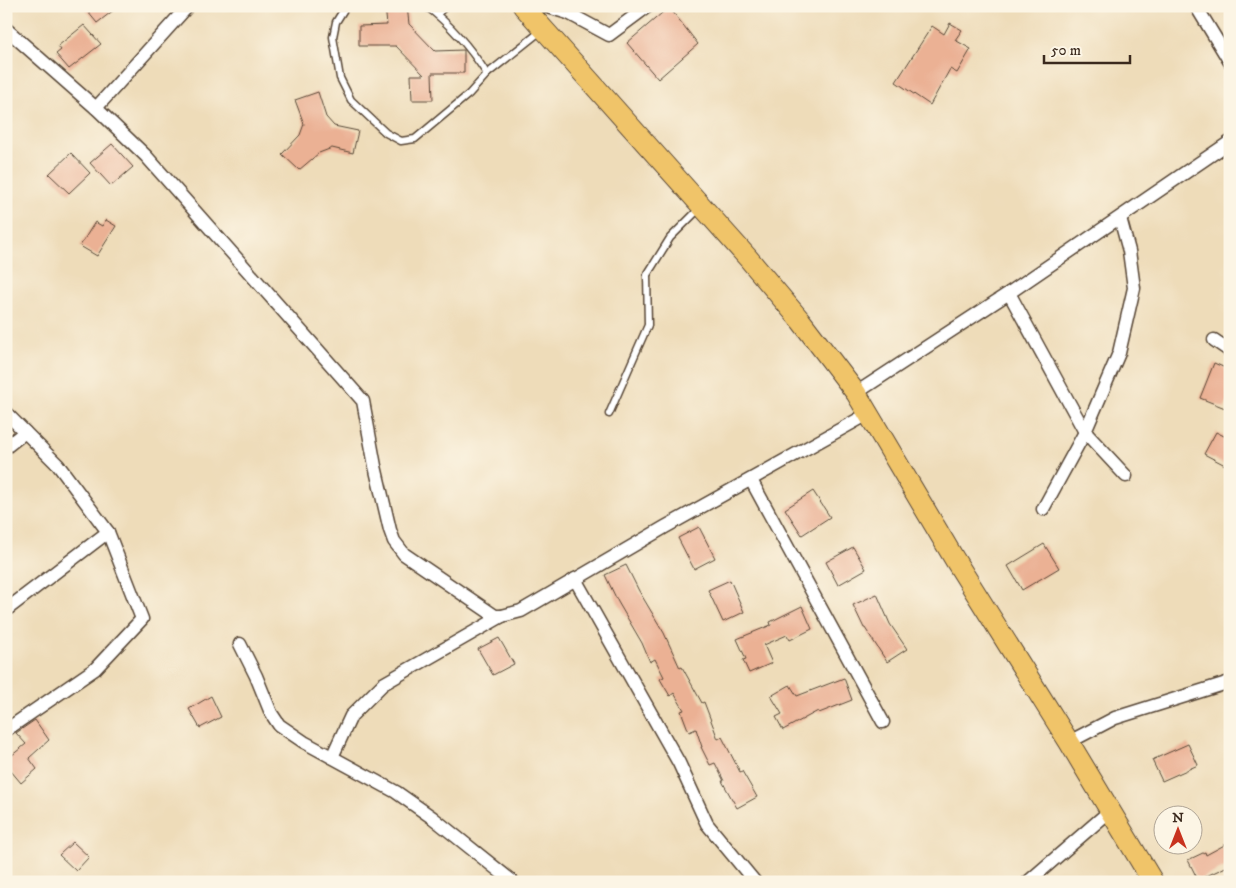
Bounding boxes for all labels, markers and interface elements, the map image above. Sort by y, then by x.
scale bar [1044,32,1130,64]
text: 50 m [1051,41,1081,60]
north arrow [1154,806,1204,856]
text: N [1172,809,1184,827]

